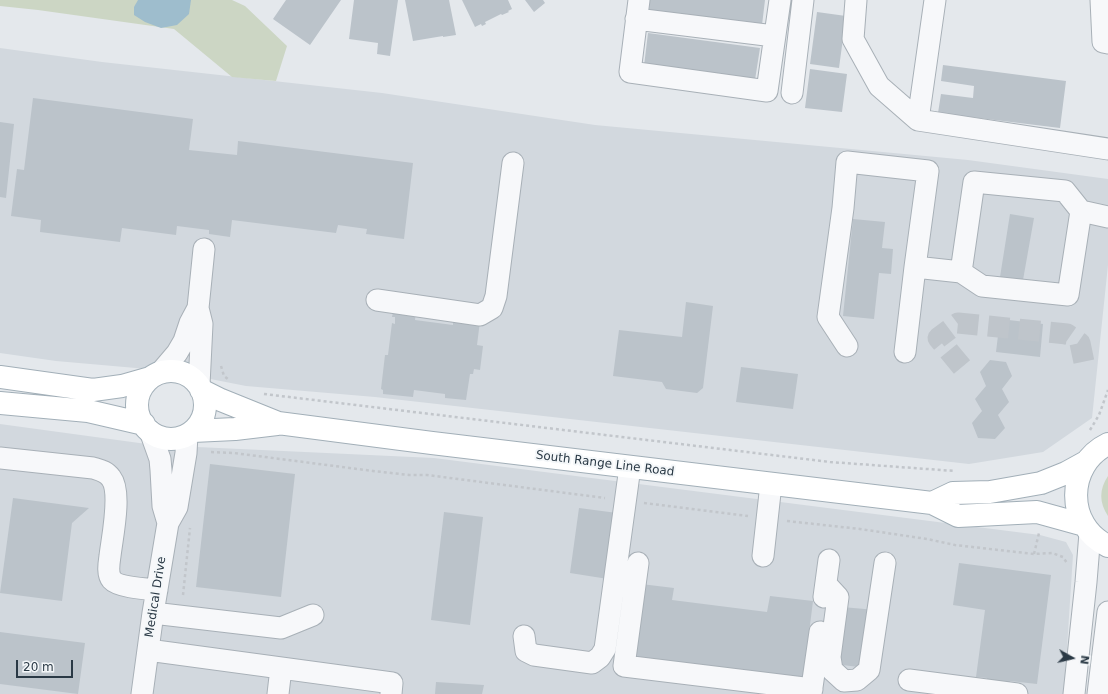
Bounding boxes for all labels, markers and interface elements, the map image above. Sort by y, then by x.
street label: South Range Line Road [535,448,675,480]
street label: Medical Drive [142,555,170,639]
north arrow [1052,638,1092,678]
scale bar [18,652,75,678]
text: N [1077,654,1091,665]
text: 20 m [23,660,54,674]

